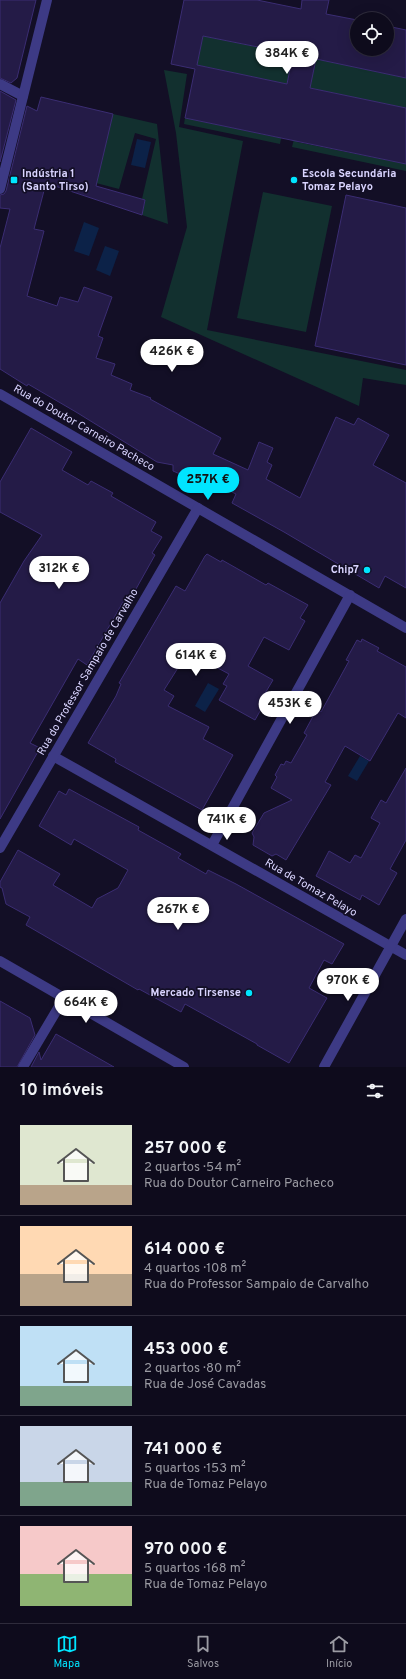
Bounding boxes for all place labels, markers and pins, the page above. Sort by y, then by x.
pin: 384K € [254,41,320,75]
place label: Indústria 1 (Santo Tirso) [22,167,89,194]
place label: Escola Secundária Tomaz Pelayo [302,167,396,194]
marker: Indústria 1 (Santo Tirso) [9,175,19,185]
marker: Escola Secundária Tomaz Pelayo [289,175,299,185]
pin: 426K € [139,339,205,373]
pin: 257K € [175,467,241,501]
pin: 312K € [26,556,92,590]
place label: Chip7 [331,563,359,577]
marker: Chip7 [362,565,372,575]
pin: 614K € [163,643,229,677]
pin: 453K € [257,691,323,725]
pin: 741K € [194,807,260,841]
pin: 267K € [145,897,211,931]
pin: 970K € [315,968,381,1002]
place label: Mercado Tirsense [151,986,241,1000]
marker: Mercado Tirsense [244,988,254,998]
pin: 664K € [53,990,119,1024]

